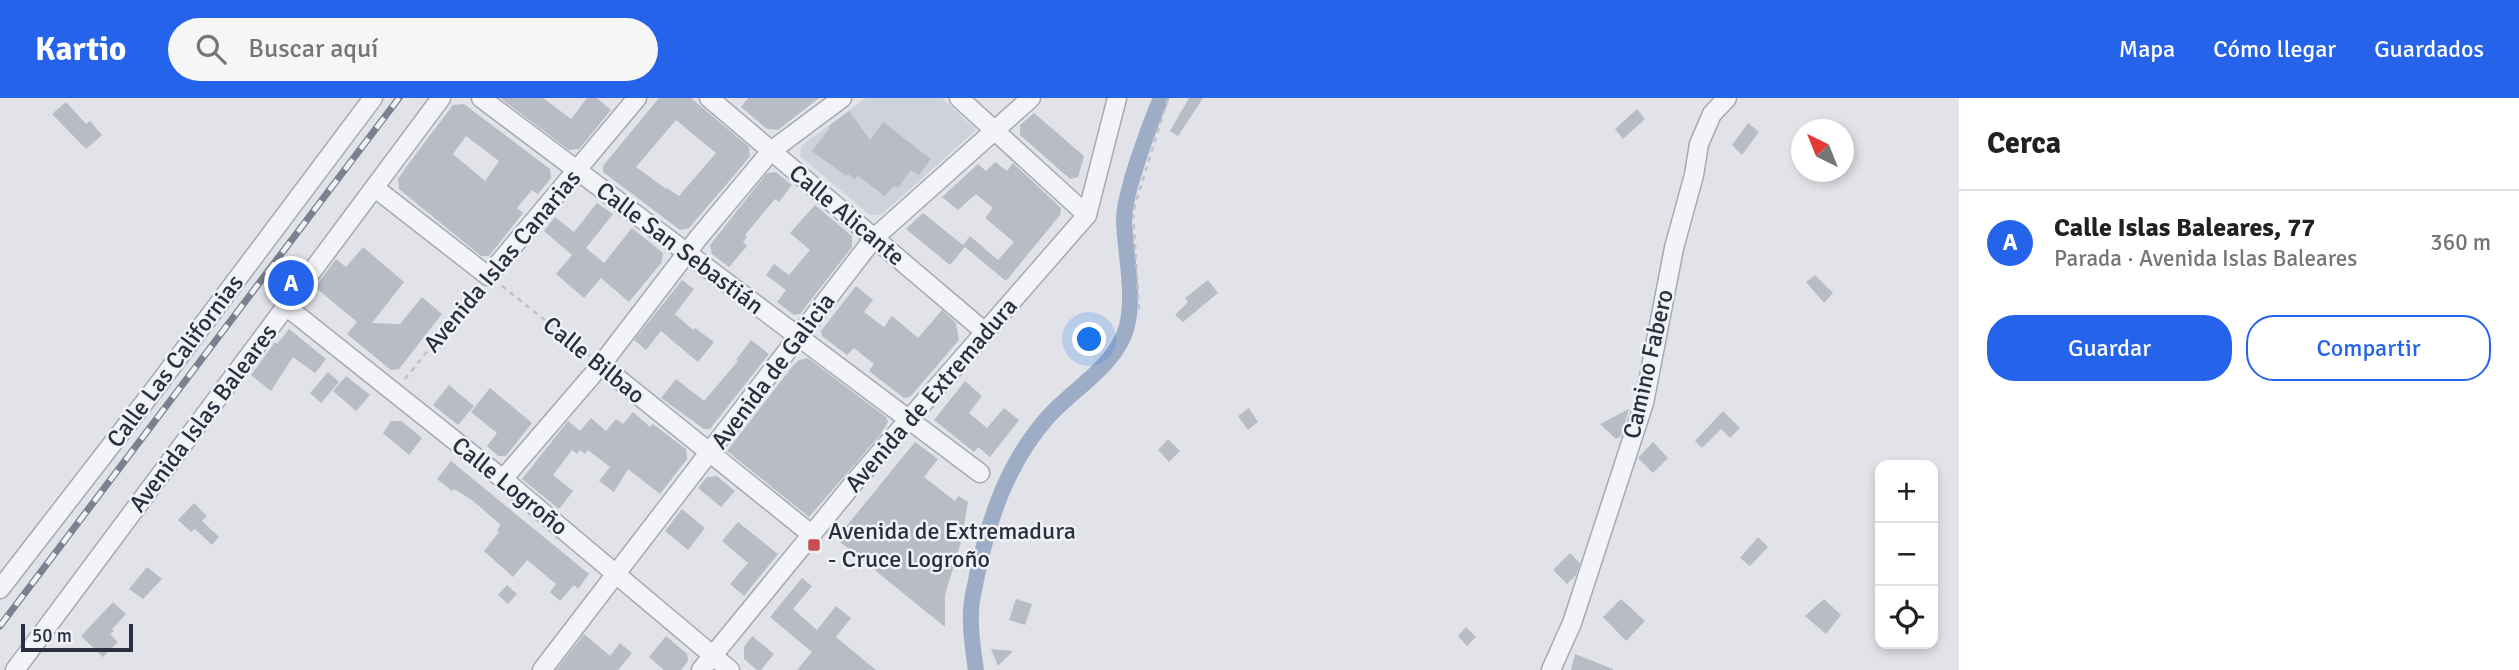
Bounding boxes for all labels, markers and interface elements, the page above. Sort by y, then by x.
search box [168,18,658,81]
text: Kartio [35,29,126,70]
icon: search [192,30,230,68]
text: Buscar aquí [248,33,378,65]
text: Mapa [2119,34,2175,64]
text: Cómo llegar [2213,34,2336,64]
text: Guardados [2374,34,2484,64]
north arrow [1791,119,1854,182]
text: Cerca [1987,125,2061,162]
street label: Calle Alicante [783,158,911,272]
street label: Avenida Islas Canarias [417,163,587,359]
street label: Calle San Sebastián [590,175,770,321]
text: Calle Islas Baleares, 77 [2054,212,2315,244]
text: A [2003,228,2017,257]
text: 360 m [2430,228,2491,257]
text: Parada · Avenida Islas Baleares [2054,244,2357,273]
pin: A [268,257,314,309]
street label: Calle Las Californias [100,269,250,453]
street label: Camino Fabero [1616,286,1680,442]
street label: Avenida de Galicia [704,287,842,455]
street label: Avenida de Extremadura [838,292,1024,498]
street label: Calle Bilbao [537,310,651,410]
button: Guardar [1987,315,2232,381]
button: Compartir [2246,315,2491,381]
street label: Avenida Islas Baleares [122,318,284,518]
your location [1072,322,1106,356]
street label: Calle Logroño [446,430,574,542]
map controls [1875,460,1938,649]
button: + [1875,460,1938,523]
place label: Avenida de Extremadura - Cruce Logroño [828,516,1076,574]
button: − [1875,523,1938,586]
marker: Avenida de Extremadura - Cruce Logroño [806,537,822,553]
button: locate [1875,586,1938,649]
scale bar [21,621,133,653]
text: 50 m [32,624,72,648]

